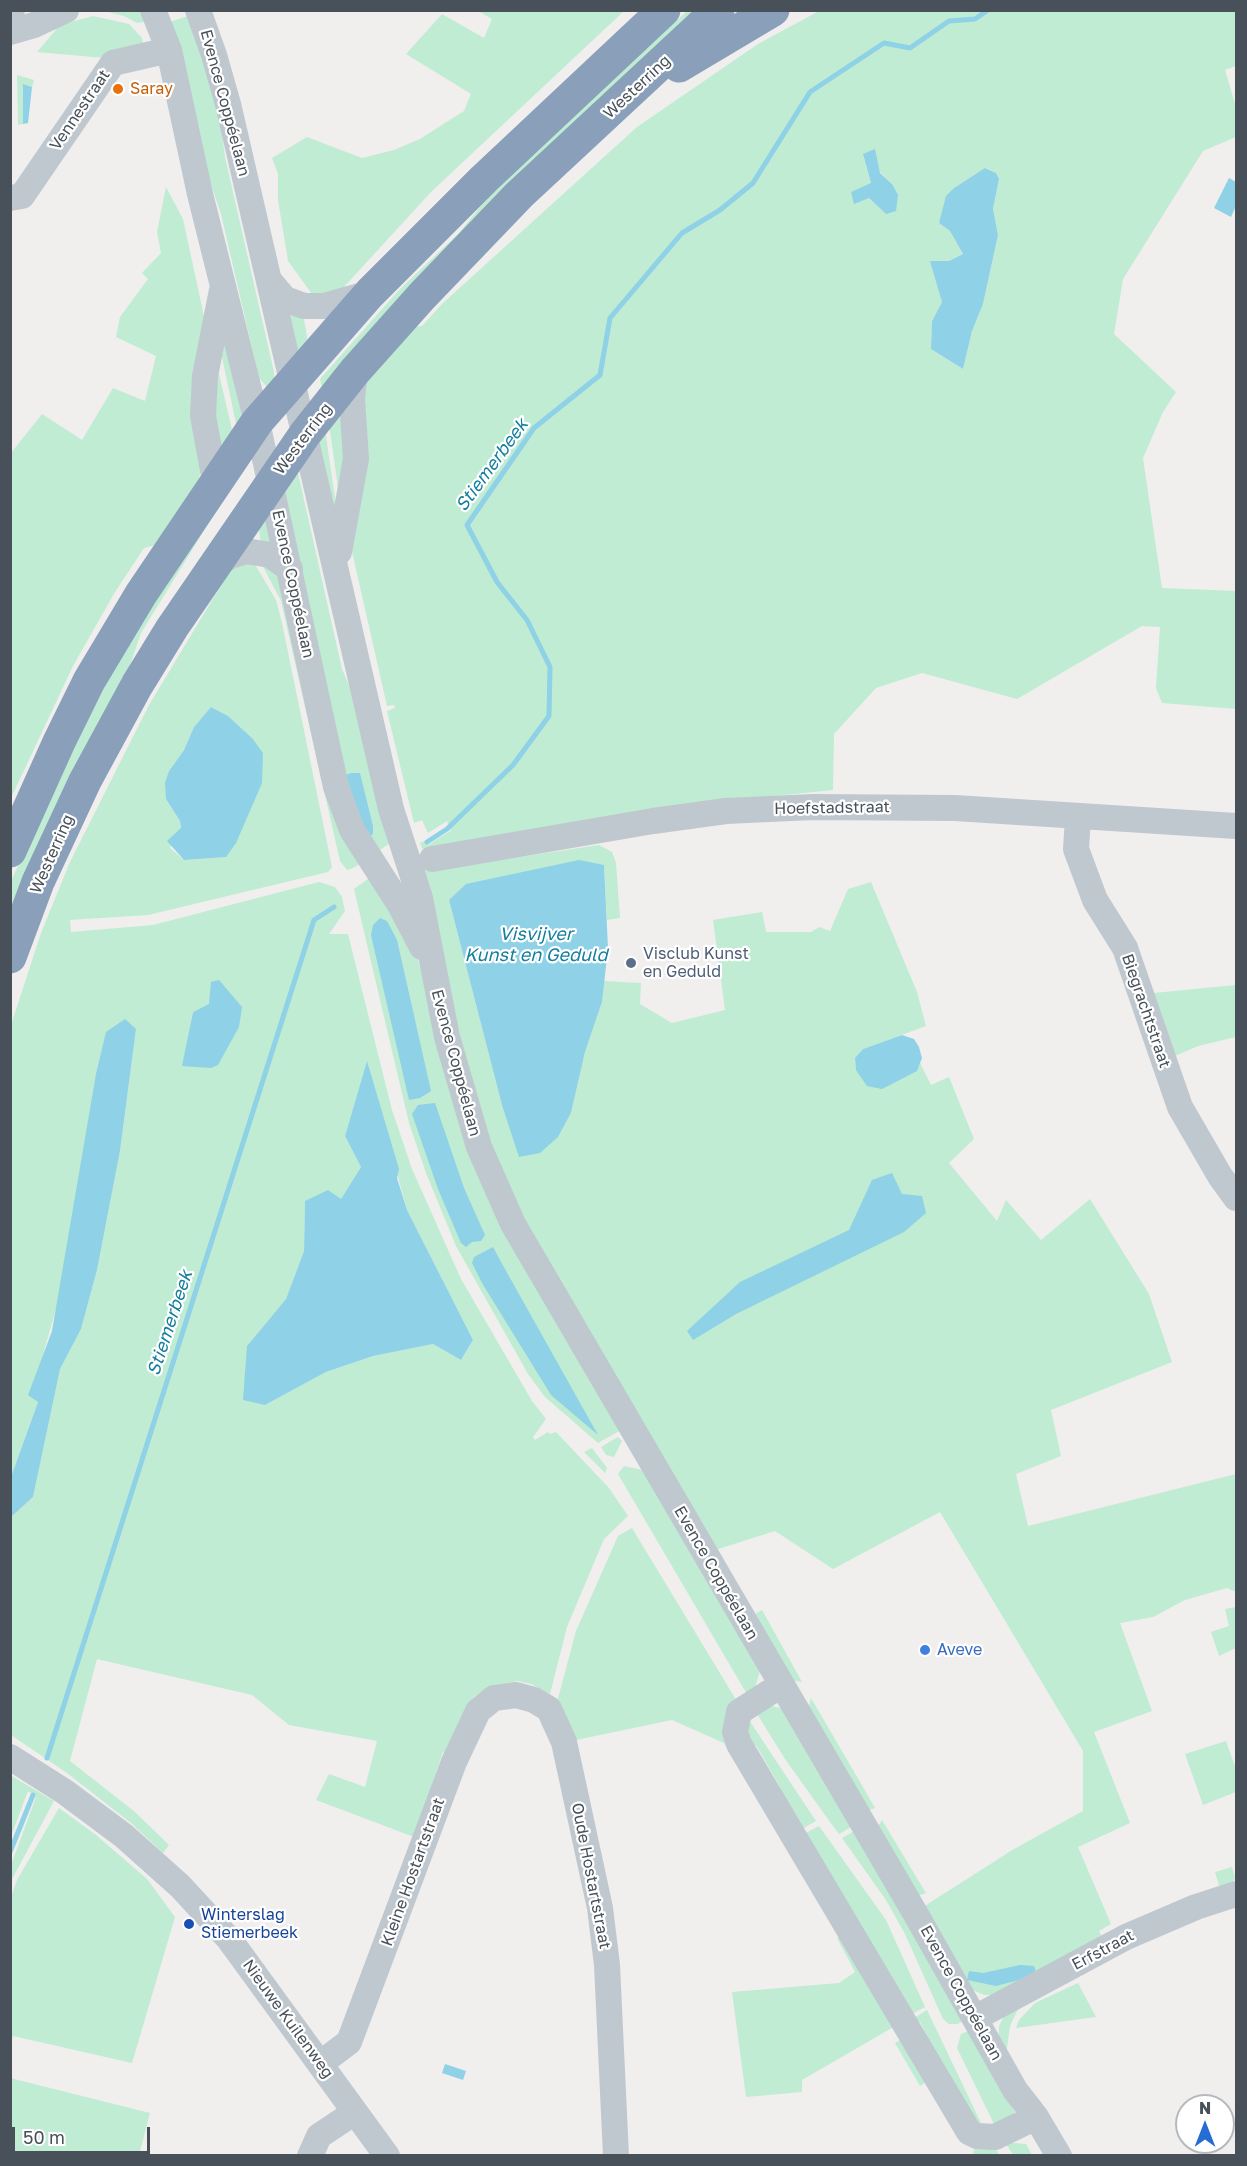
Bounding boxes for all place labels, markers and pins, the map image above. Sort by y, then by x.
place label: Saray [130,79,173,99]
marker: Saray [111,82,125,96]
place label: Visclub Kunst en Geduld [643,944,749,982]
marker: Visclub Kunst en Geduld [624,956,638,970]
place label: Aveve [937,1640,982,1660]
marker: Aveve [918,1643,932,1657]
place label: Winterslag Stiemerbeek [201,1905,298,1943]
marker: Winterslag Stiemerbeek [182,1917,196,1931]

